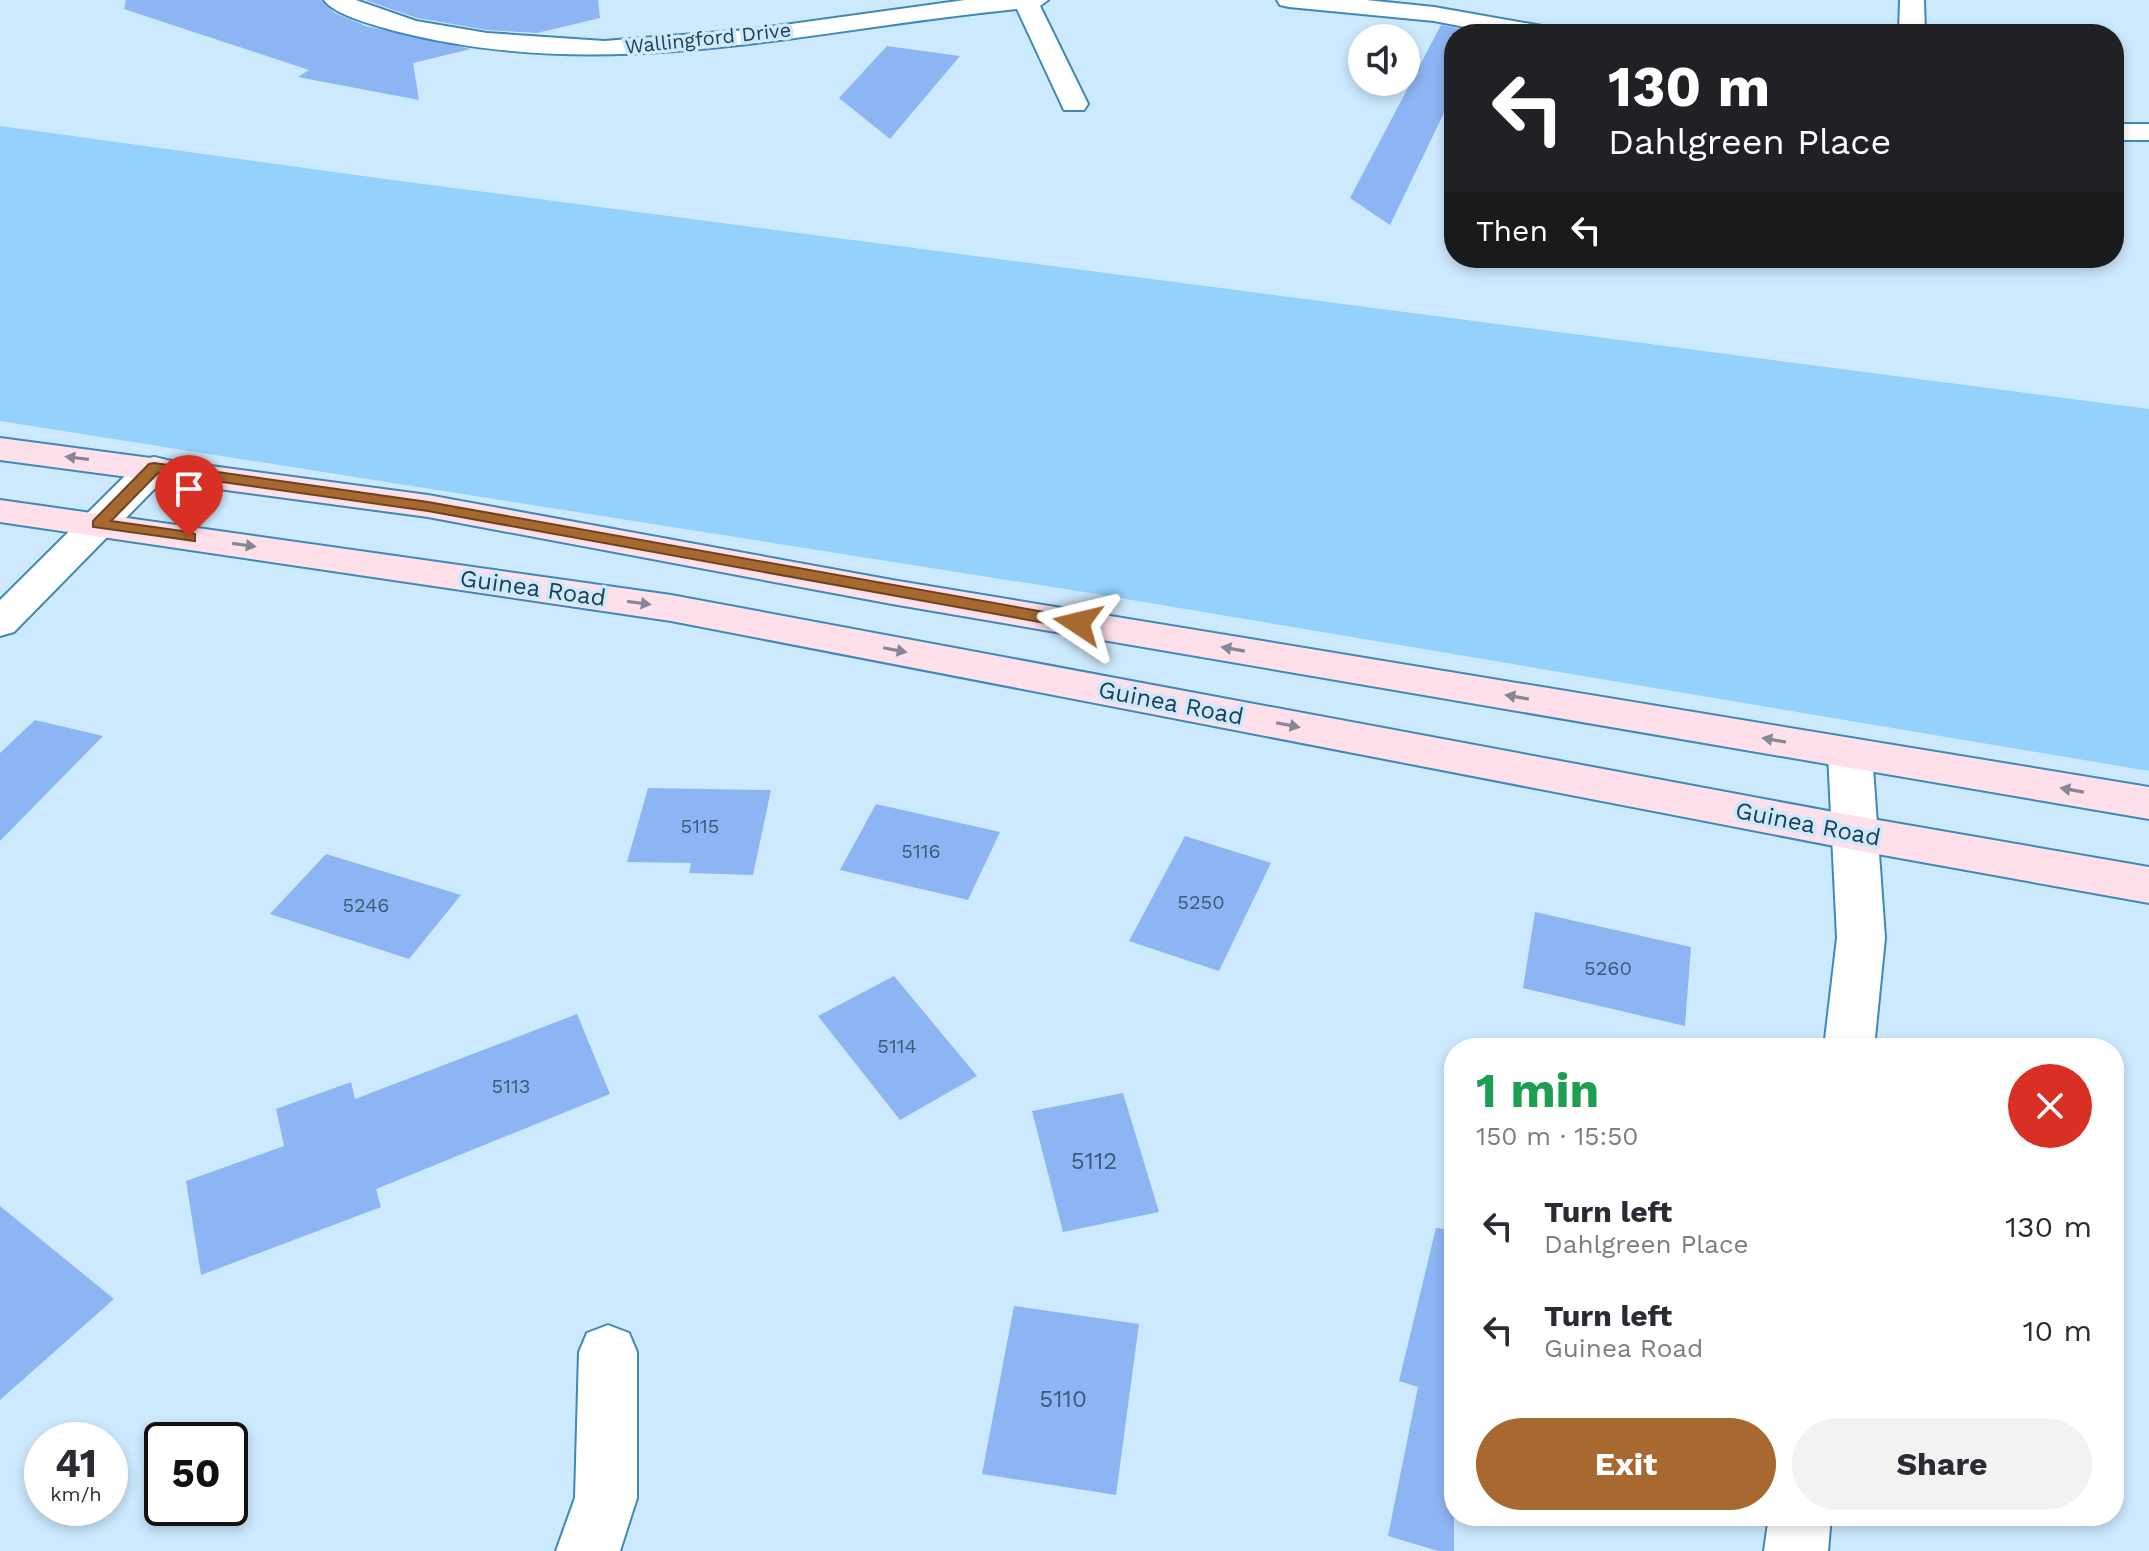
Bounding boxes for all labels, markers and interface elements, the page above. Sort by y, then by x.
street label: Wallingford Drive [624,17,792,59]
map controls [1348,24,1420,96]
button: sound [1348,24,1420,96]
text: 130 m [1608,54,1770,120]
icon: left [1476,56,1580,160]
text: Dahlgreen Place [1608,121,1891,163]
icon: left [1564,208,1608,252]
text: Then [1476,213,1548,248]
one-way arrow [64,451,89,464]
pin [155,455,223,537]
icon: arrive [167,467,211,511]
one-way arrow [231,539,256,552]
street label: Guinea Road [458,564,608,612]
position arrow [1036,581,1120,665]
one-way arrow [627,597,652,610]
one-way arrow [1220,642,1245,655]
one-way arrow [883,645,908,657]
street label: Guinea Road [1096,675,1246,731]
one-way arrow [1504,690,1529,702]
one-way arrow [1276,720,1301,732]
one-way arrow [1761,733,1786,745]
one-way arrow [2059,783,2084,796]
street label: Guinea Road [1733,796,1883,852]
house number: 5115 [681,814,719,838]
house number: 5116 [901,839,941,863]
house number: 5250 [1177,890,1225,914]
house number: 5246 [342,893,390,917]
house number: 5260 [1584,956,1632,980]
house number: 5114 [877,1034,917,1058]
text: 1 min [1476,1062,1599,1119]
button: close [2008,1064,2092,1148]
house number: 5113 [492,1074,530,1098]
text: 150 m · 15:50 [1476,1121,1638,1151]
house number: 5112 [1071,1147,1117,1175]
text: Turn left [1544,1194,1672,1229]
icon: left [1476,1204,1520,1248]
text: 130 m [2005,1209,2092,1244]
text: Dahlgreen Place [1544,1229,1749,1259]
text: Turn left [1544,1298,1672,1333]
icon: left [1476,1308,1520,1352]
text: 10 m [2023,1313,2092,1348]
text: Guinea Road [1544,1333,1703,1363]
house number: 5110 [1039,1385,1087,1413]
button: Exit [1476,1418,1776,1510]
button: Share [1792,1418,2092,1510]
speed limit sign: 50 [144,1422,248,1526]
text: 41 [55,1440,97,1487]
text: km/h [50,1482,102,1506]

